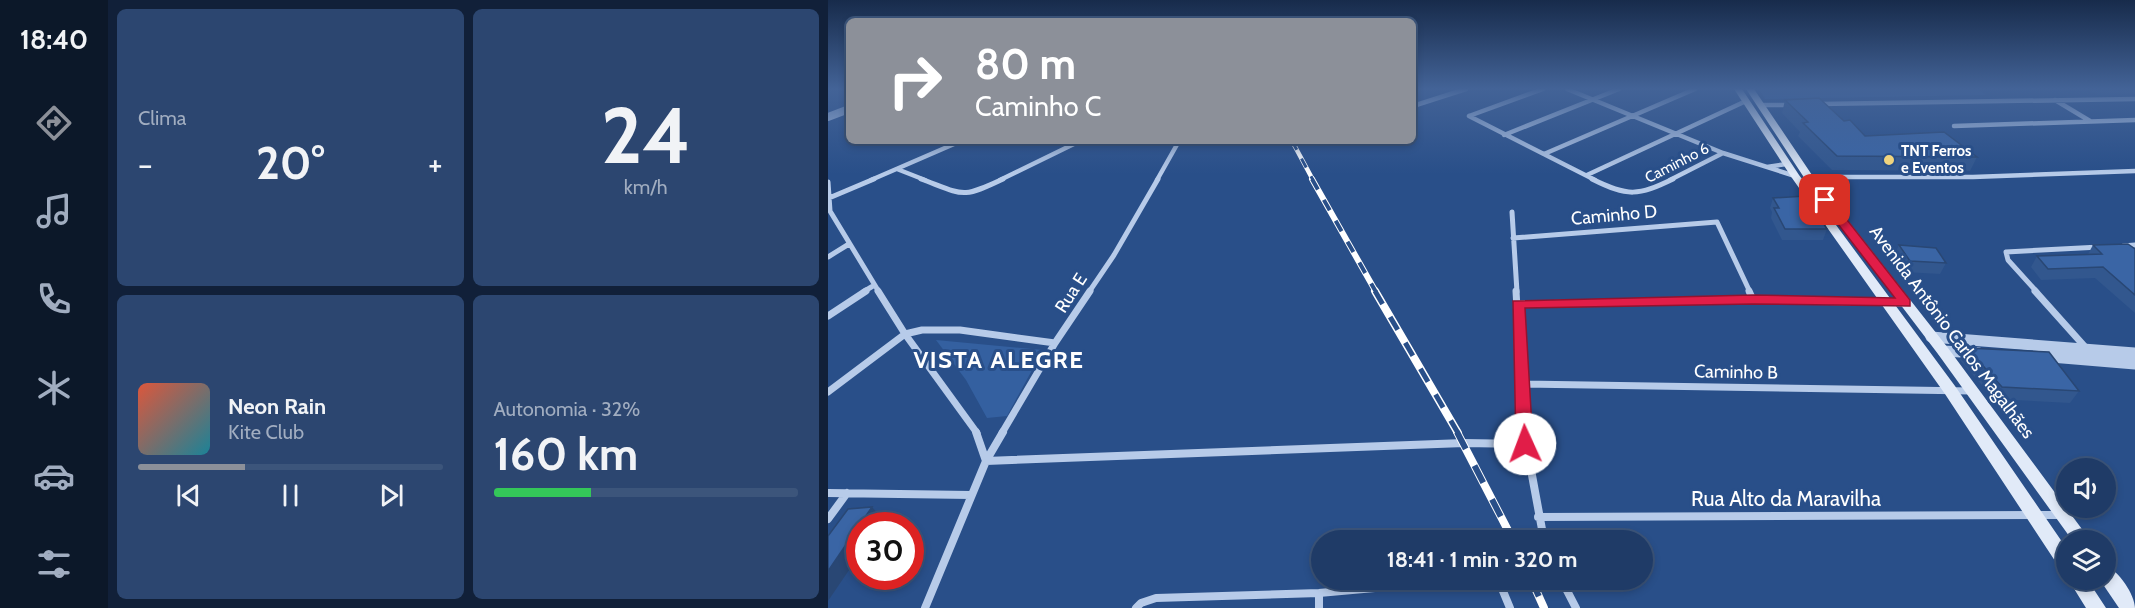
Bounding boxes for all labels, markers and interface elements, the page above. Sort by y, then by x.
text: 18:40 [20,23,88,56]
text: 80 m [975,38,1076,90]
icon: right [876,42,954,120]
text: 24 [601,88,691,183]
text: Caminho C [975,90,1101,123]
icon: directions [33,102,75,144]
text: Clima [138,106,186,130]
text: 20° [256,136,325,190]
street label: Caminho 6 [1642,139,1712,187]
place label: TNT Ferros e Eventos [1901,142,1971,177]
text: − [138,144,153,184]
text: + [428,144,443,184]
marker: TNT Ferros e Eventos [1882,153,1896,167]
pin [1799,174,1850,225]
text: km/h [624,175,668,199]
icon: arrive [1808,183,1841,216]
icon: music [33,190,75,232]
street label: Caminho D [1570,200,1658,230]
street label: Avenida Antônio Carlos Magalhães [1865,221,2039,443]
street label: Rua E [1050,269,1092,317]
icon: phone [33,278,75,320]
district label: VISTA ALEGRE [914,345,1084,374]
street label: Caminho B [1694,360,1778,384]
icon: climate [33,367,75,409]
text: Neon Rain [228,393,326,420]
text: Autonomia · 32% [494,397,640,421]
position arrow [1493,412,1557,476]
text: Kite Club [228,420,304,444]
text: 160 km [494,427,638,481]
icon: car [33,455,75,497]
map controls [2056,458,2116,590]
button: sound [2056,458,2116,518]
icon: previous [172,479,205,512]
icon: pause [274,479,307,512]
icon: next [375,479,408,512]
street label: Rua Alto da Maravilha [1691,486,1881,511]
speed limit sign: 30 [846,512,924,590]
button: layers [2056,530,2116,590]
icon: filters [33,543,75,585]
text: 18:41 · 1 min · 320 m [1387,546,1577,573]

